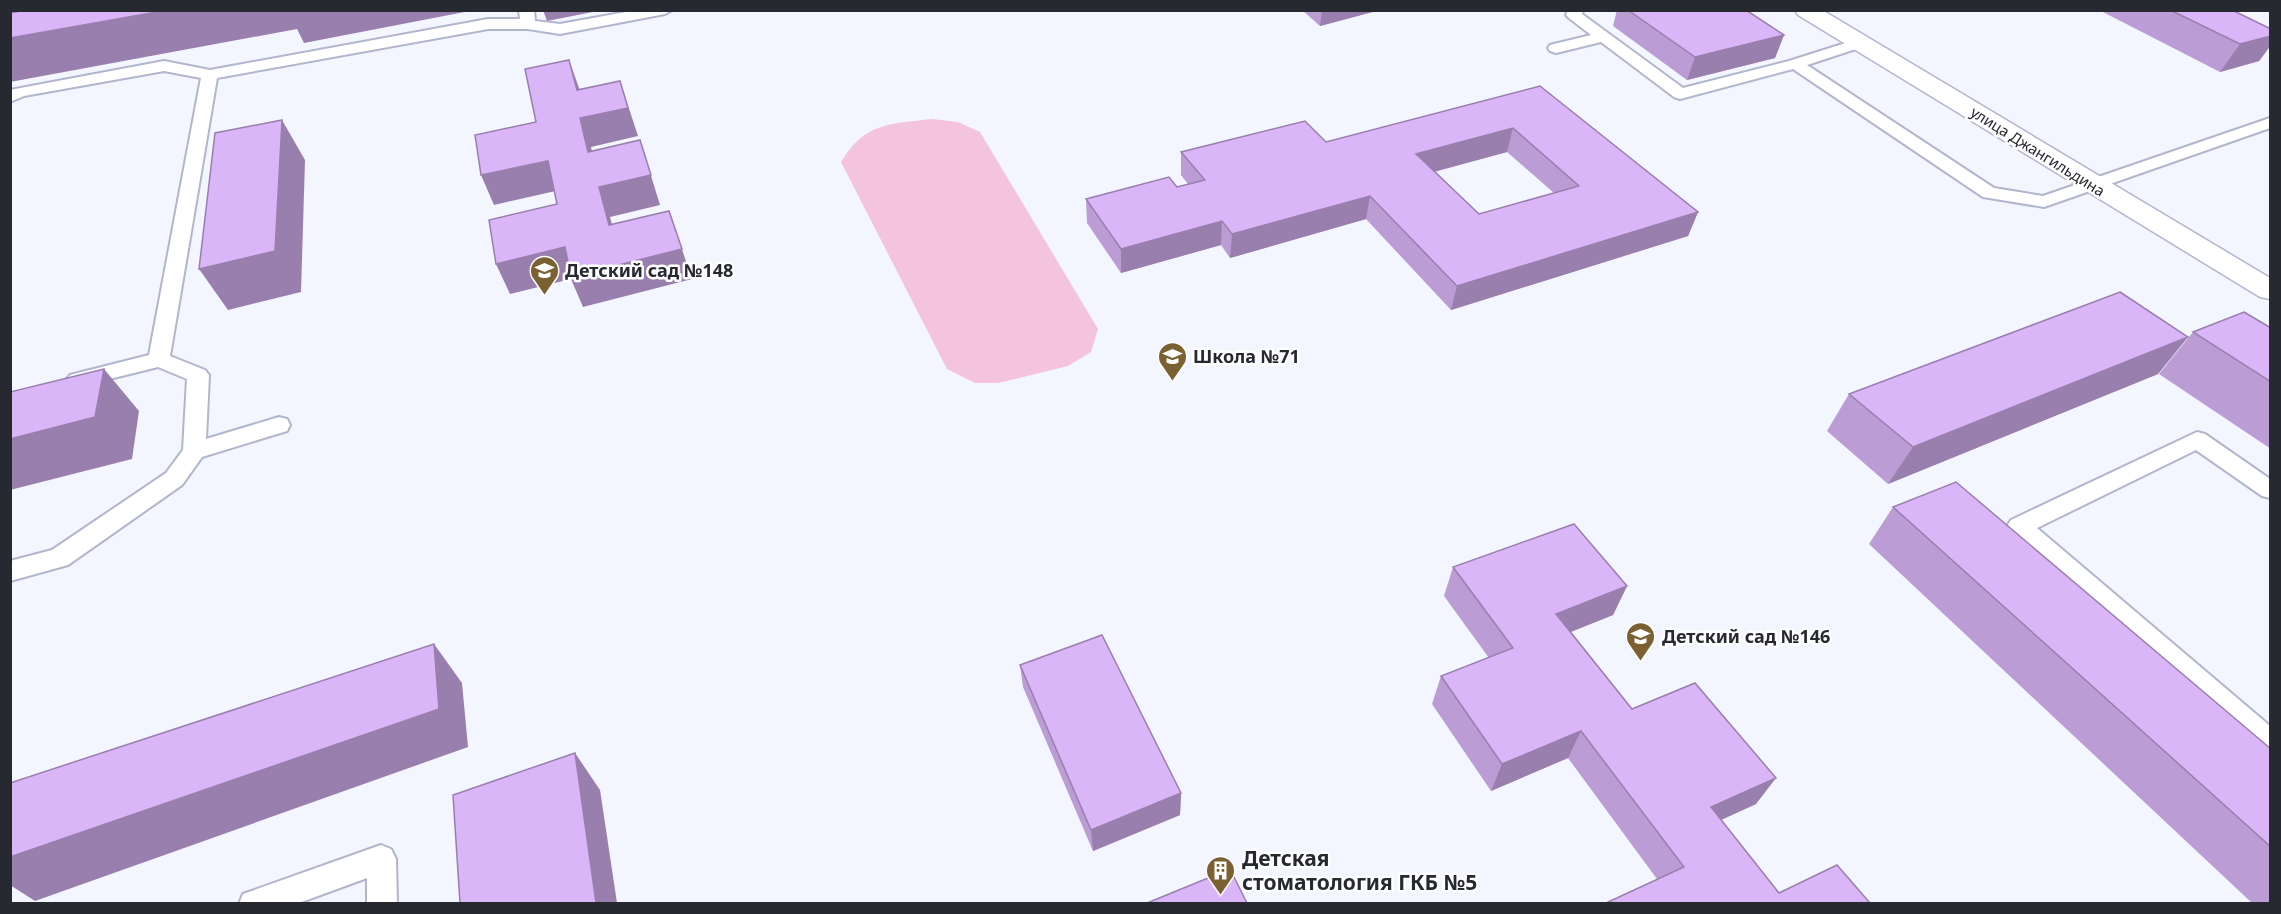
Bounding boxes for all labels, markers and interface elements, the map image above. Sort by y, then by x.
street label: улица Джангильдина [1967,101,2109,201]
school or university icon: Детский сад №148 [528,254,560,296]
place label: Детский сад №148 [565,258,733,282]
school or university icon: Школа №71 [1156,340,1188,382]
place label: Школа №71 [1193,344,1300,368]
school or university icon: Детский сад №146 [1625,620,1657,662]
place label: Детский сад №146 [1662,624,1830,648]
place label: Детская стоматология ГКБ №5 [1242,844,1477,896]
building icon: Детская стоматология ГКБ №5 [1205,854,1237,896]

